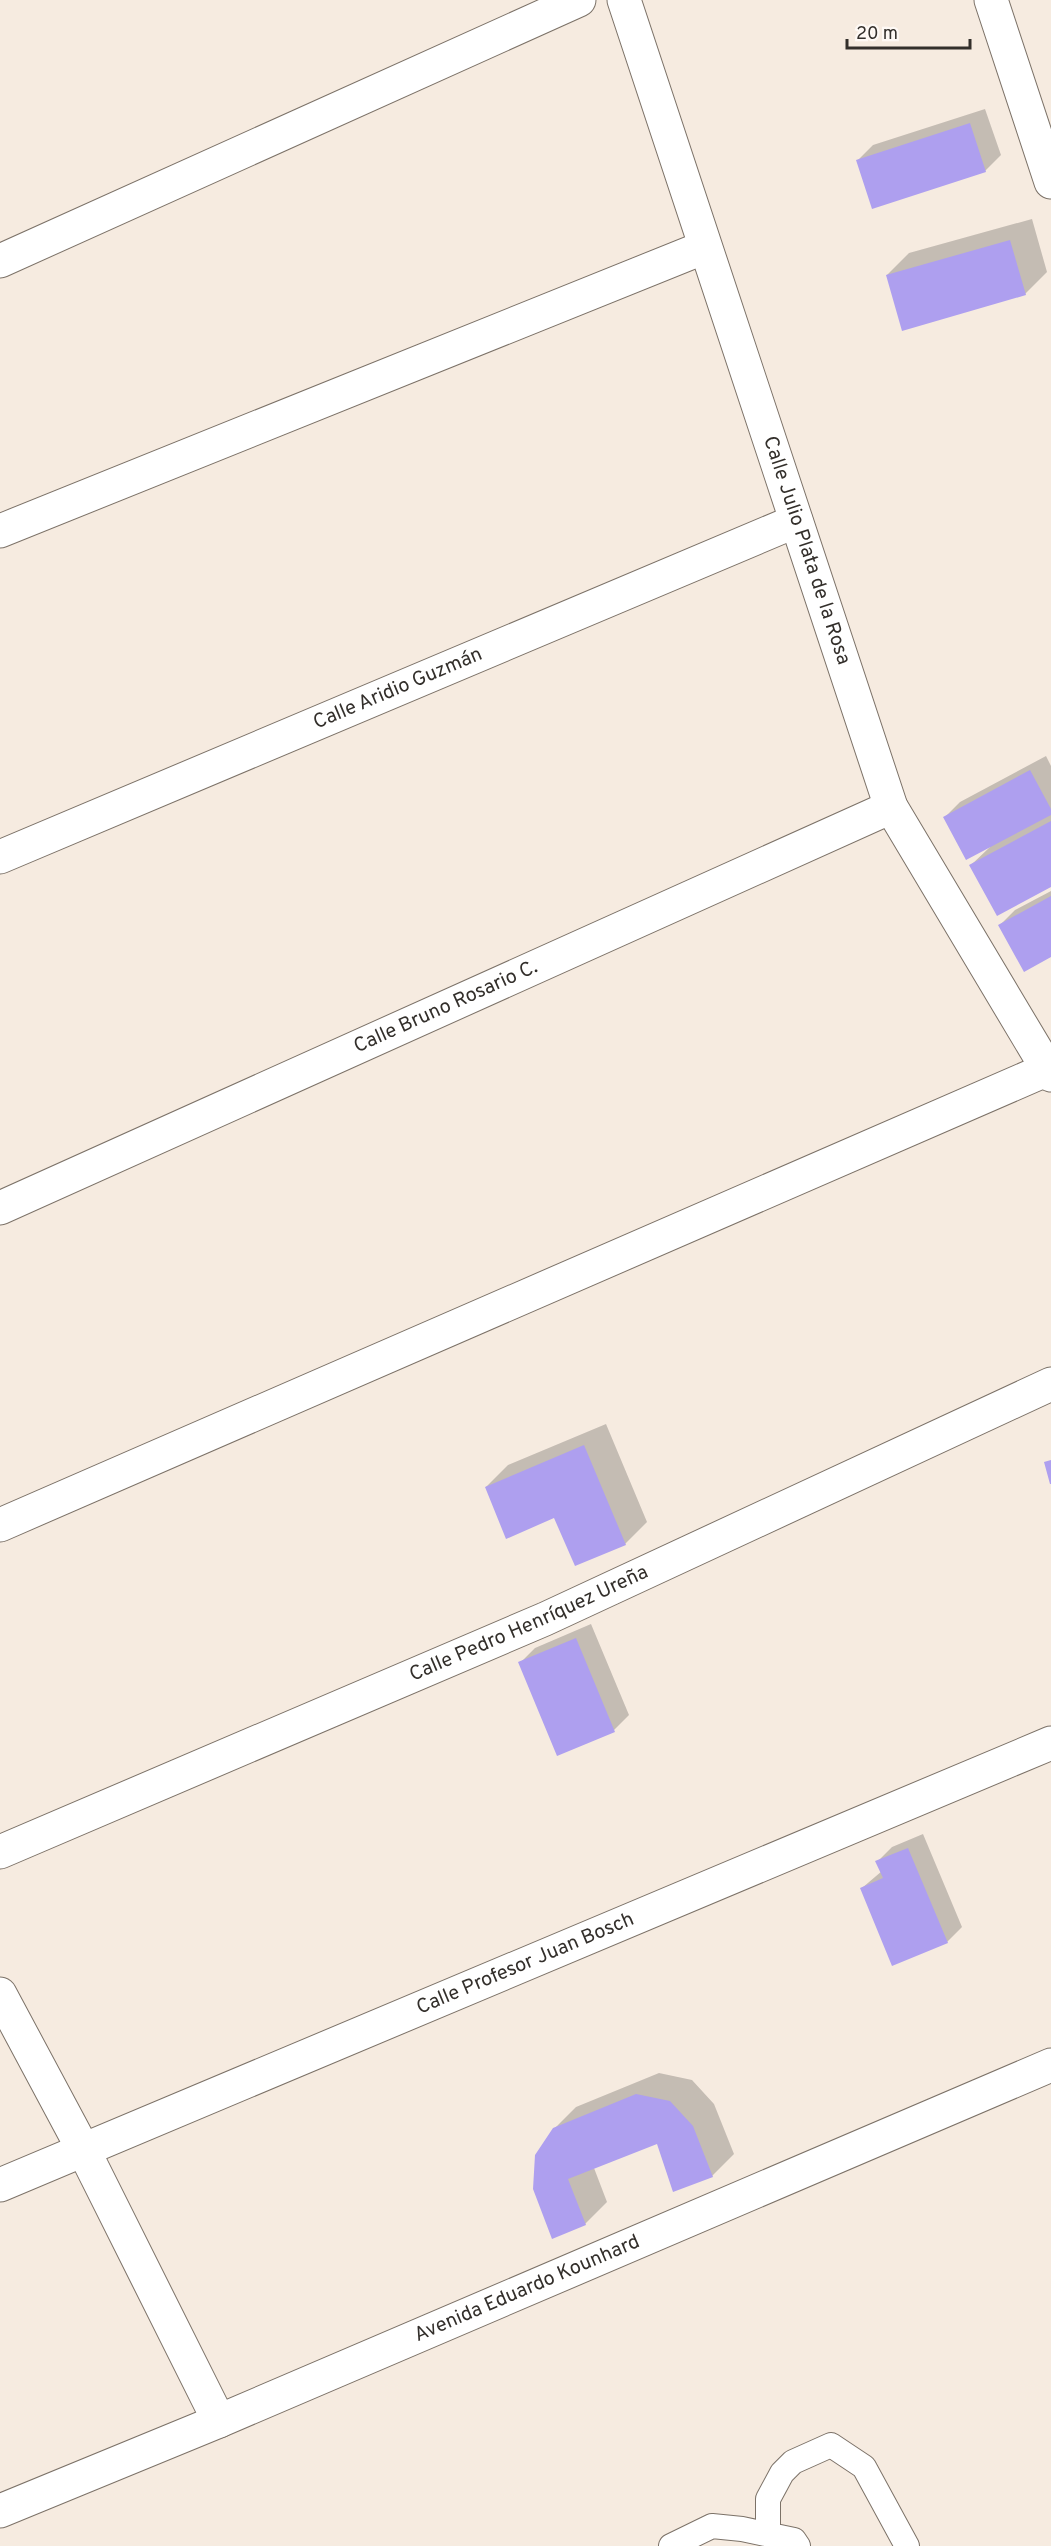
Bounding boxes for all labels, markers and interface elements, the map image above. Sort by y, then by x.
scale bar [847,12,970,50]
text: 20 m [856,23,898,46]
street label: Calle Julio Plata de la Rosa [756,433,856,668]
street label: Calle Aridio Guzmán [309,642,486,736]
street label: Calle Bruno Rosario C. [350,955,542,1060]
street label: Calle Pedro Henríquez Ureña [406,1560,653,1688]
street label: Calle Profesor Juan Bosch [413,1907,638,2021]
street label: Avenida Eduardo Kounhard [410,2229,644,2349]

